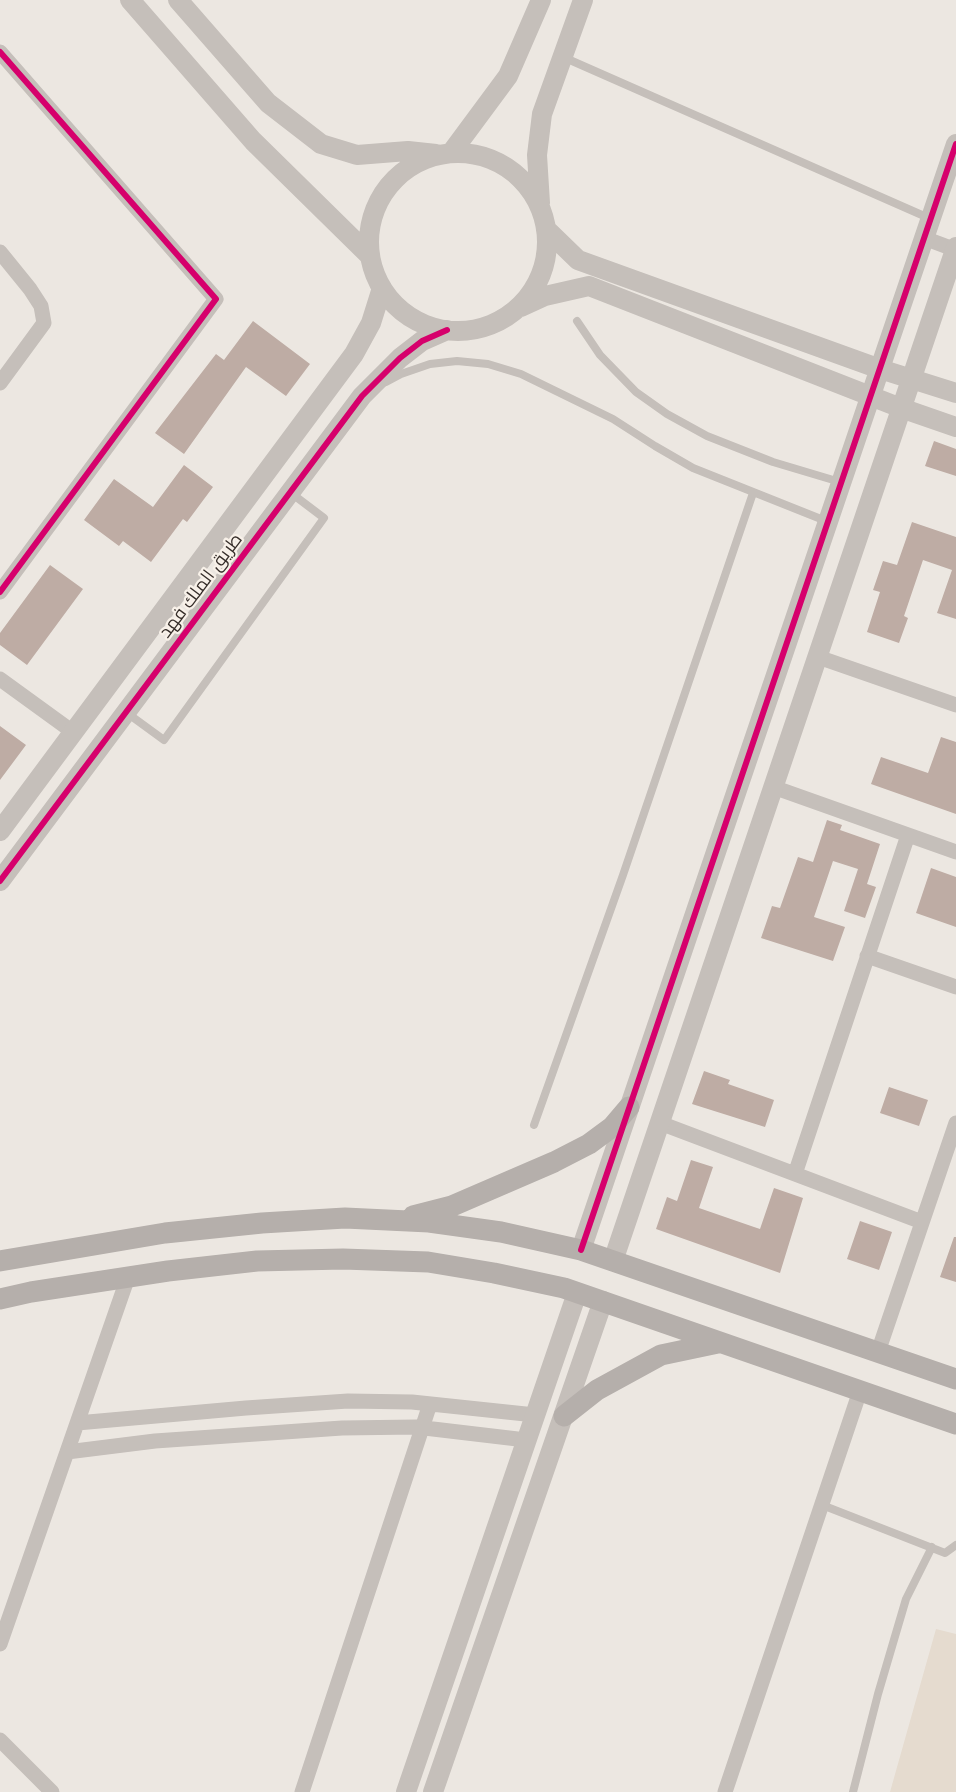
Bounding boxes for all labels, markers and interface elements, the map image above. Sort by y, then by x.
street label: طريق الملك فهد [155,530,247,642]

